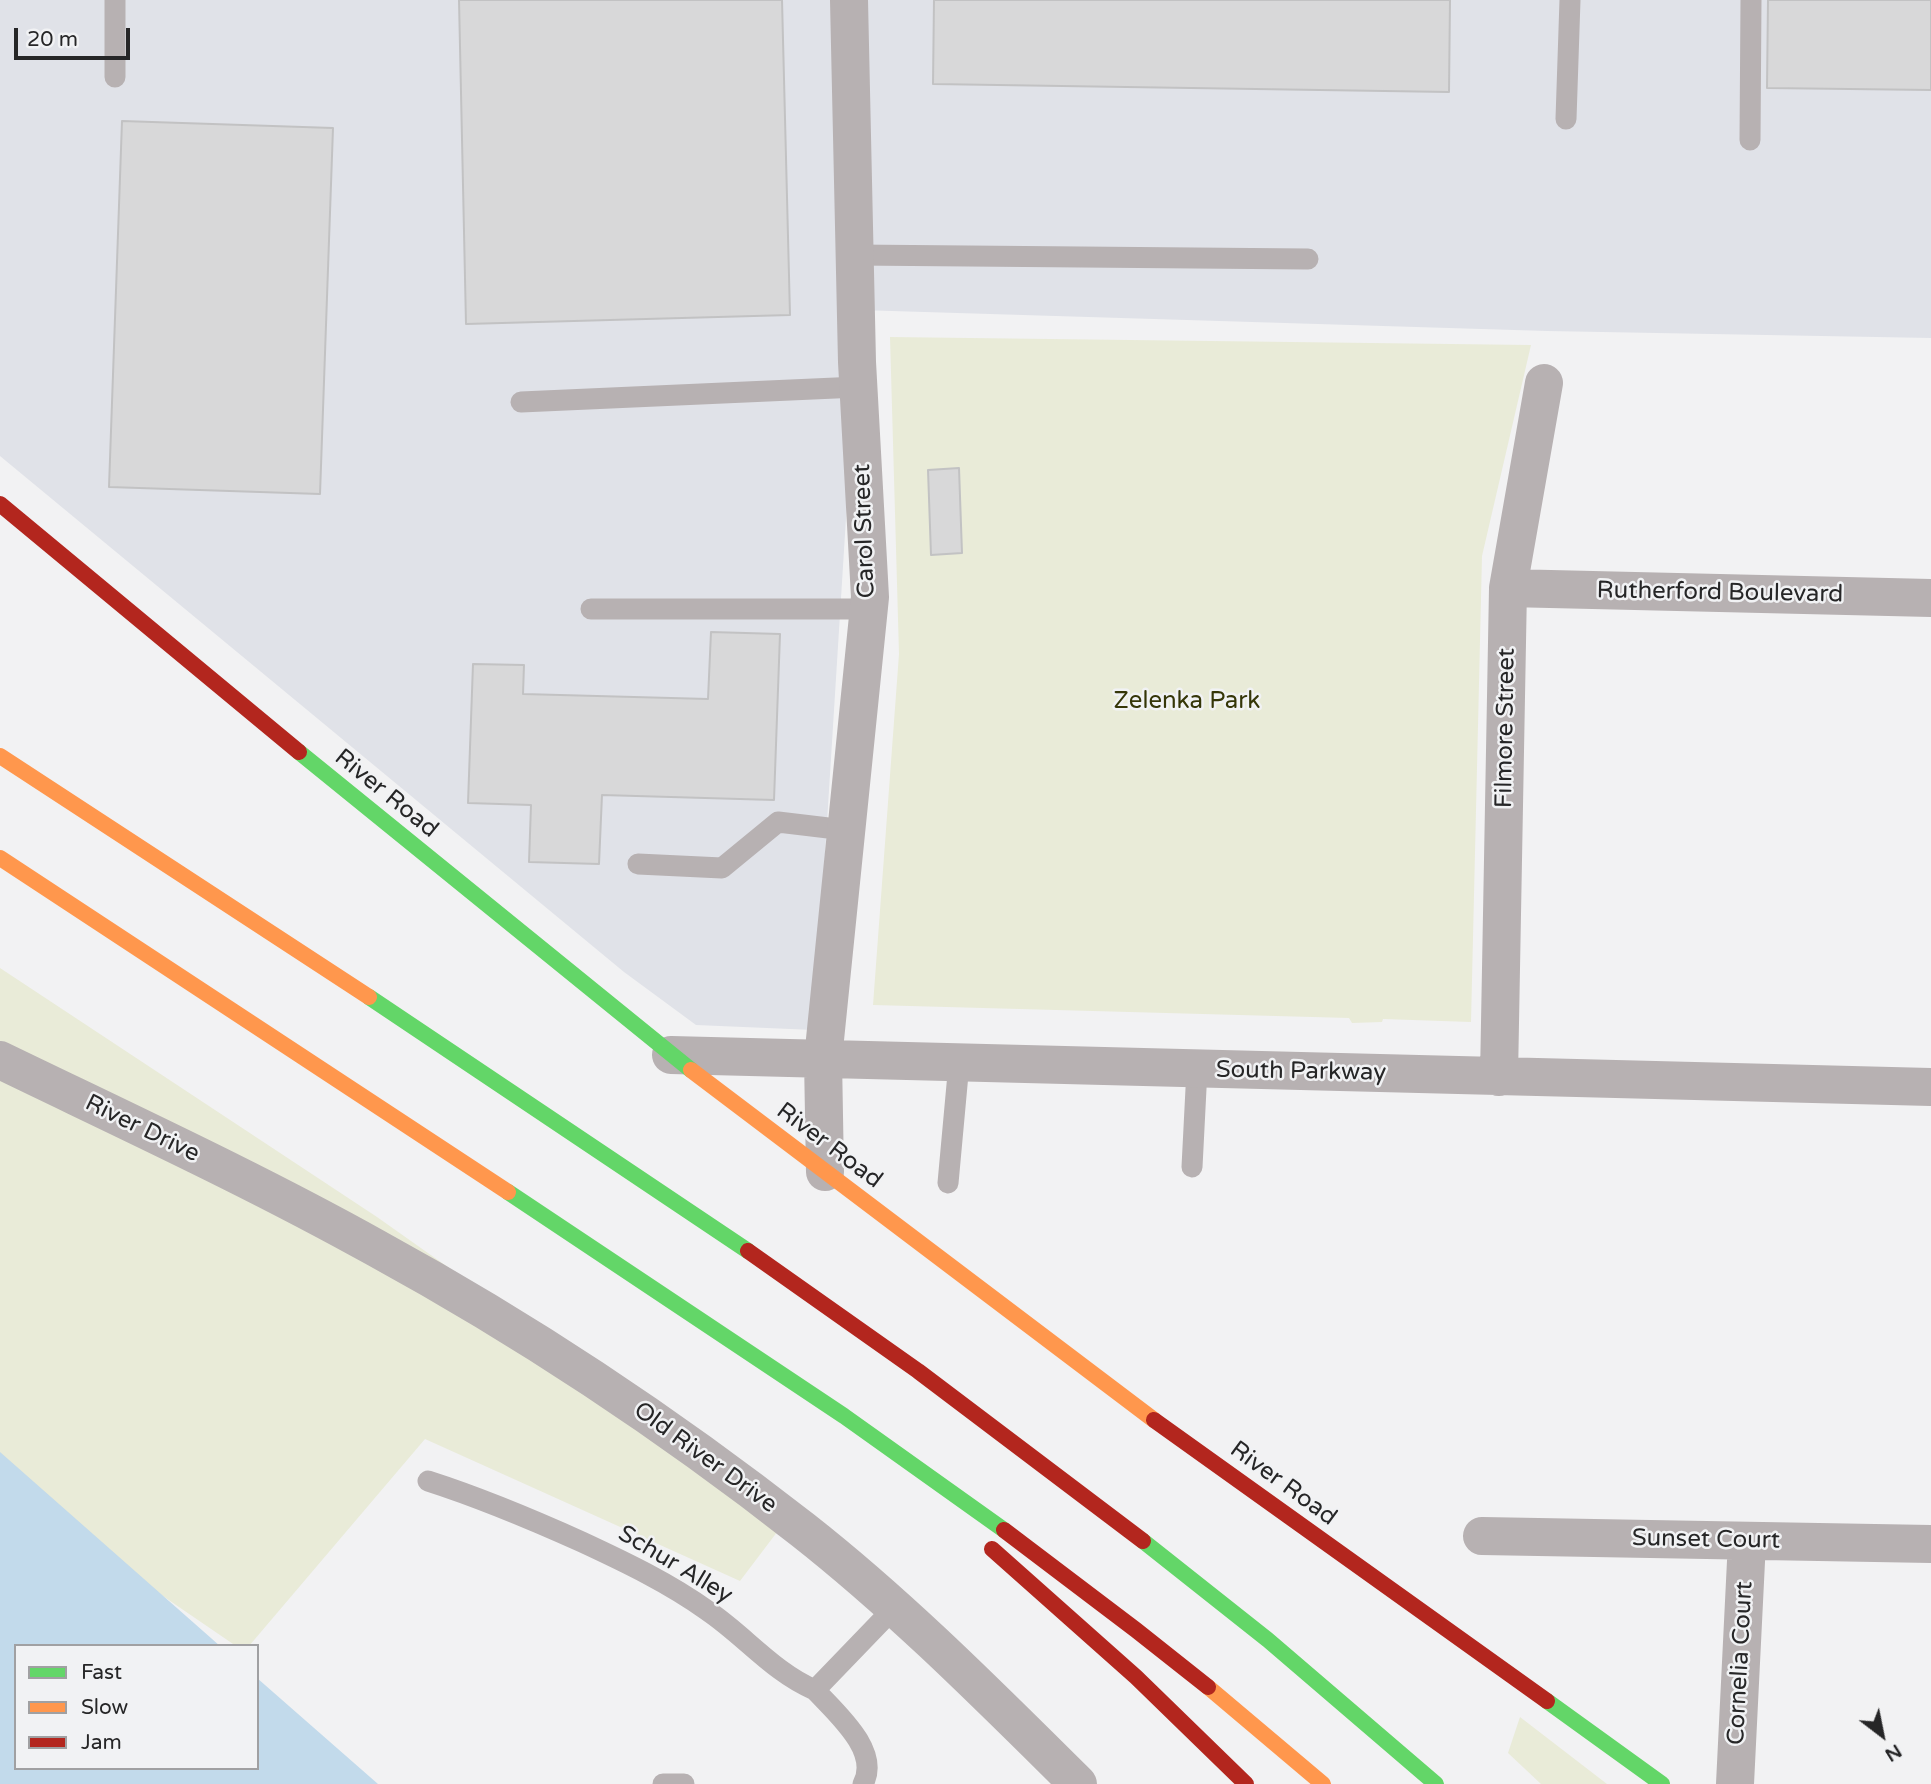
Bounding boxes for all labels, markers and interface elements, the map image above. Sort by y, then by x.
scale bar [18,14,133,58]
text: 20 m [27,27,78,52]
street label: Carol Street [848,463,882,599]
street label: Rutherford Boulevard [1596,576,1844,610]
street label: Filmore Street [1490,648,1522,808]
park label: Zelenka Park [1114,688,1260,716]
street label: River Road [328,743,444,845]
street label: South Parkway [1216,1056,1386,1088]
street label: River Drive [80,1089,204,1169]
street label: River Road [770,1097,888,1195]
street label: Old River Drive [628,1396,782,1520]
street label: River Road [1224,1436,1342,1532]
street label: Schur Alley [613,1520,737,1610]
street label: Sunset Court [1632,1524,1780,1556]
street label: Cornelia Court [1722,1580,1760,1746]
legend [14,1644,259,1770]
text: Fast [81,1660,122,1685]
text: Slow [81,1695,128,1720]
north arrow [1847,1700,1917,1770]
text: Jam [81,1730,122,1755]
text: N [1881,1739,1905,1766]

